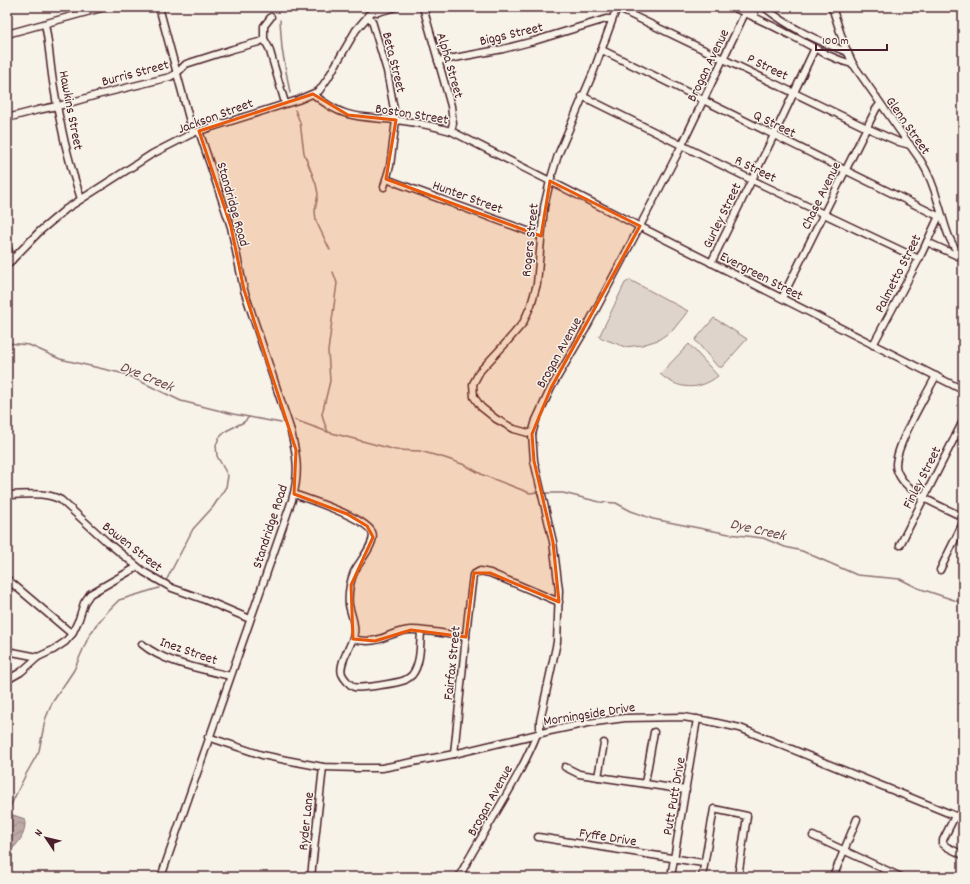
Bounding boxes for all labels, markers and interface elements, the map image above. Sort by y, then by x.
street label: Biggs Street [478,18,545,52]
street label: Brogan Avenue [683,26,735,106]
scale bar [816,26,887,52]
street label: Beta Street [376,30,410,95]
street label: Alpha Street [430,30,468,101]
text: 100 m [822,33,849,50]
street label: P Street [743,49,791,86]
street label: Burris Street [100,55,171,92]
street label: Hawkins Street [53,69,88,152]
street label: Glenn Street [880,93,935,159]
street label: Jackson Street [175,94,256,140]
street label: Boston Street [374,99,450,131]
street label: Q Street [749,106,799,144]
street label: R Street [731,151,779,188]
street label: Chase Avenue [797,158,847,233]
street label: Standridge Road [210,160,254,249]
street label: Hunter Street [429,176,505,220]
street label: Gurley Street [698,180,747,252]
street label: Rogers Street [517,203,545,278]
street label: Palmetto Street [870,231,927,317]
street label: Evergreen Street [716,247,806,306]
street label: Brogan Avenue [532,314,588,392]
water label: Dye Creek [116,357,178,400]
street label: Finley Street [899,443,947,513]
street label: Standridge Road [248,482,294,571]
water label: Dye Creek [728,514,789,548]
street label: Bowen Street [97,518,166,578]
street label: Fairfax Street [439,625,467,701]
street label: Inez Street [157,633,220,671]
street label: Morningside Drive [542,698,637,732]
street label: Putt Putt Drive [658,756,692,837]
street label: Brogan Avenue [463,762,519,840]
street label: Ryder Lane [294,791,320,851]
north arrow [26,818,66,858]
street label: Fyffe Drive [578,824,638,852]
text: N [31,826,48,840]

